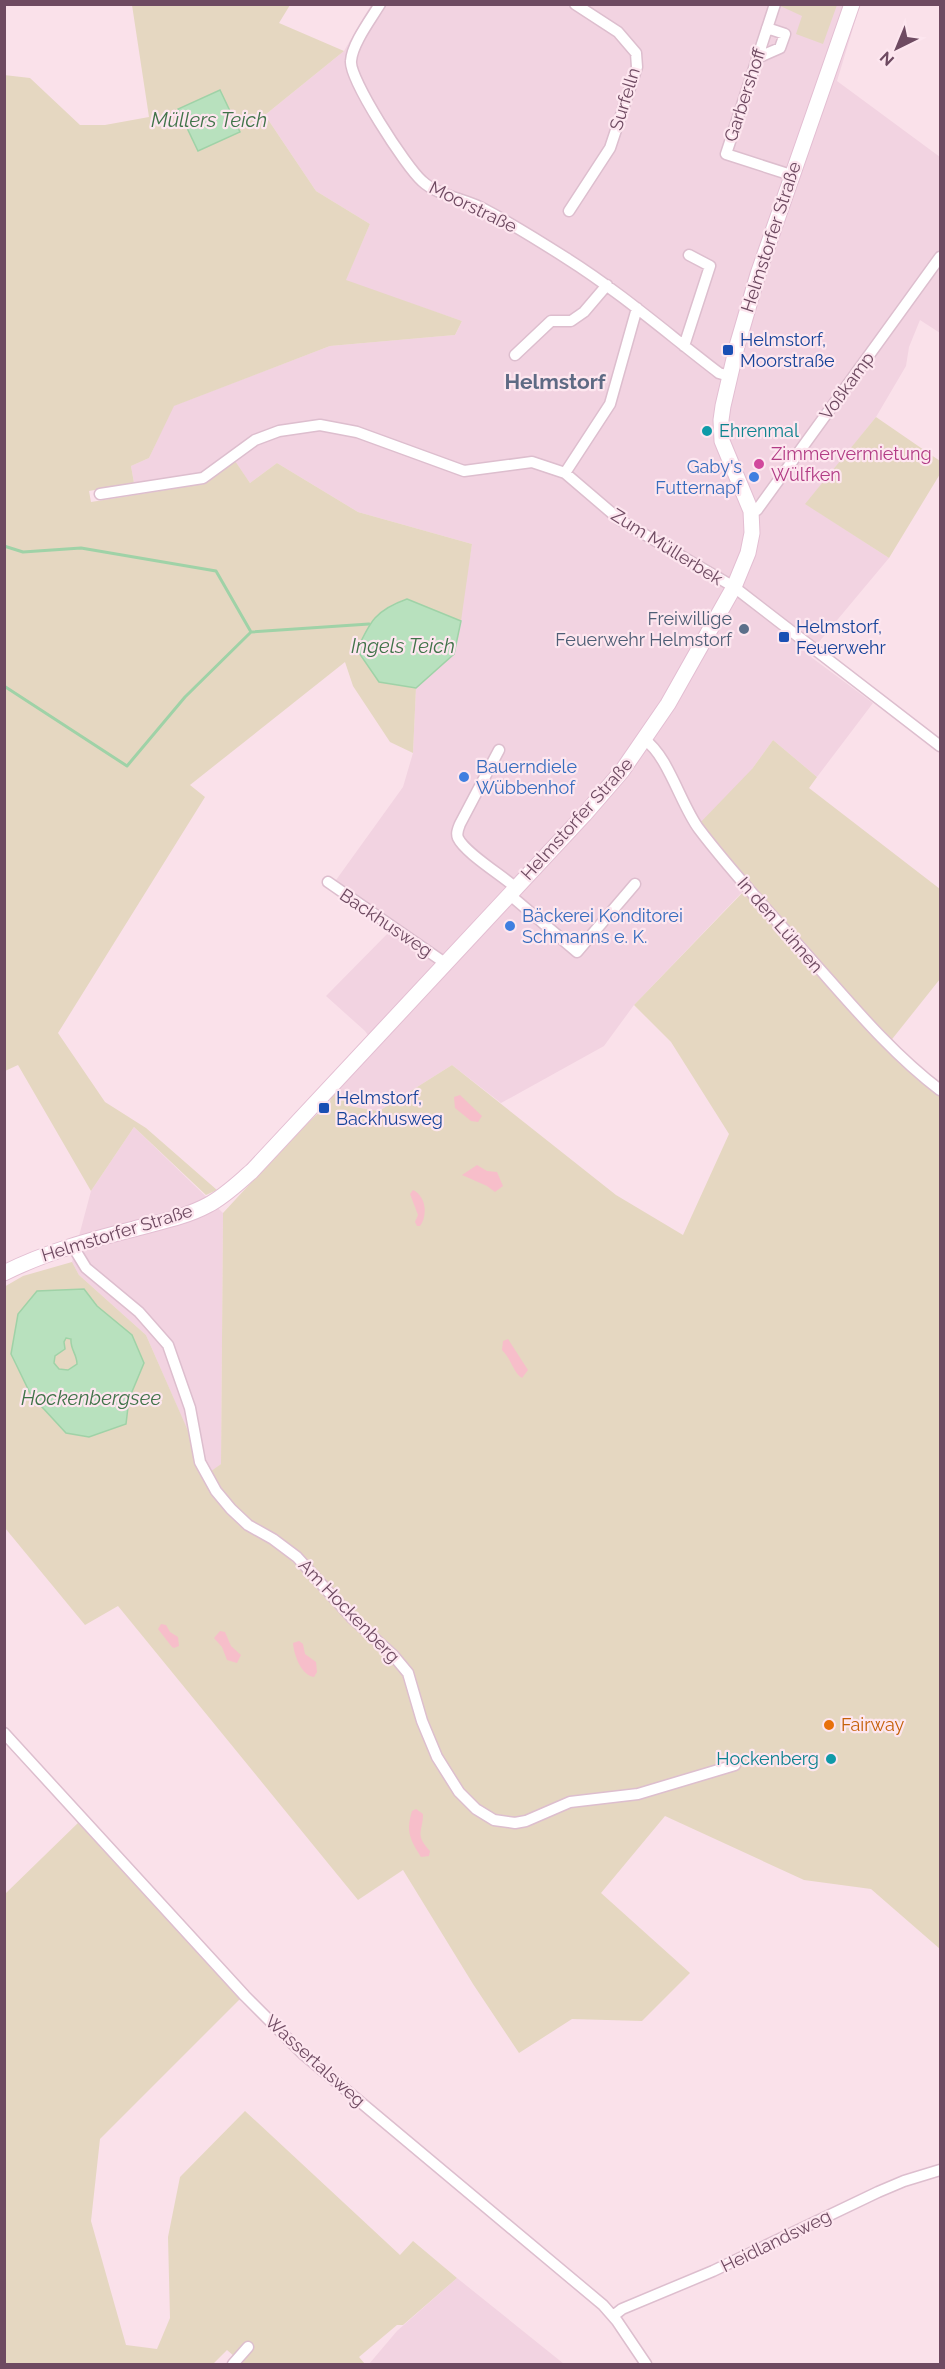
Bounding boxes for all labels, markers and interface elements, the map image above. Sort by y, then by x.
north arrow [867,18,927,78]
street label: Garbershoff [720,45,770,144]
text: N [876,47,898,70]
street label: Surfelln [605,65,644,133]
water label: Müllers Teich [151,108,267,132]
street label: Helmstorfer Straße [736,159,805,315]
street label: Moorstraße [426,176,521,237]
place label: Helmstorf, Moorstraße [740,329,835,371]
marker: Helmstorf, Moorstraße [721,343,735,357]
street label: Voßkamp [815,348,878,424]
district label: Helmstorf [504,369,607,394]
place label: Ehrenmal [719,420,799,441]
marker: Ehrenmal [700,424,714,438]
place label: Zimmervermietung Wülfken [771,443,932,485]
place label: Gaby's Futternapf [655,456,743,498]
marker: Zimmervermietung Wülfken [752,457,766,471]
marker: Gaby's Futternapf [747,470,761,484]
street label: Zum Müllerbek [608,504,727,589]
place label: Freiwillige Feuerwehr Helmstorf [555,608,733,650]
place label: Helmstorf, Feuerwehr [796,616,887,658]
marker: Freiwillige Feuerwehr Helmstorf [737,622,751,636]
marker: Helmstorf, Feuerwehr [777,630,791,644]
water label: Ingels Teich [351,634,455,658]
street label: Helmstorfer Straße [516,753,637,884]
place label: Bauerndiele Wübbenhof [476,756,577,798]
marker: Bauerndiele Wübbenhof [457,770,471,784]
street label: In den Lühnen [733,873,828,977]
street label: Backhusweg [336,884,436,961]
place label: Bäckerei Konditorei Schmanns e. K. [522,905,683,947]
marker: Bäckerei Konditorei Schmanns e. K. [503,919,517,933]
place label: Helmstorf, Backhusweg [336,1087,443,1129]
marker: Helmstorf, Backhusweg [317,1101,331,1115]
street label: Helmstorfer Straße [39,1199,195,1265]
water label: Hockenbergsee [21,1386,161,1410]
street label: Am Hockenberg [295,1554,404,1667]
place label: Fairway [841,1714,904,1735]
marker: Fairway [822,1718,836,1732]
place label: Hockenberg [716,1748,819,1769]
marker: Hockenberg [824,1752,838,1766]
street label: Wassertalsweg [261,2010,370,2111]
street label: Heidlandsweg [717,2205,834,2276]

